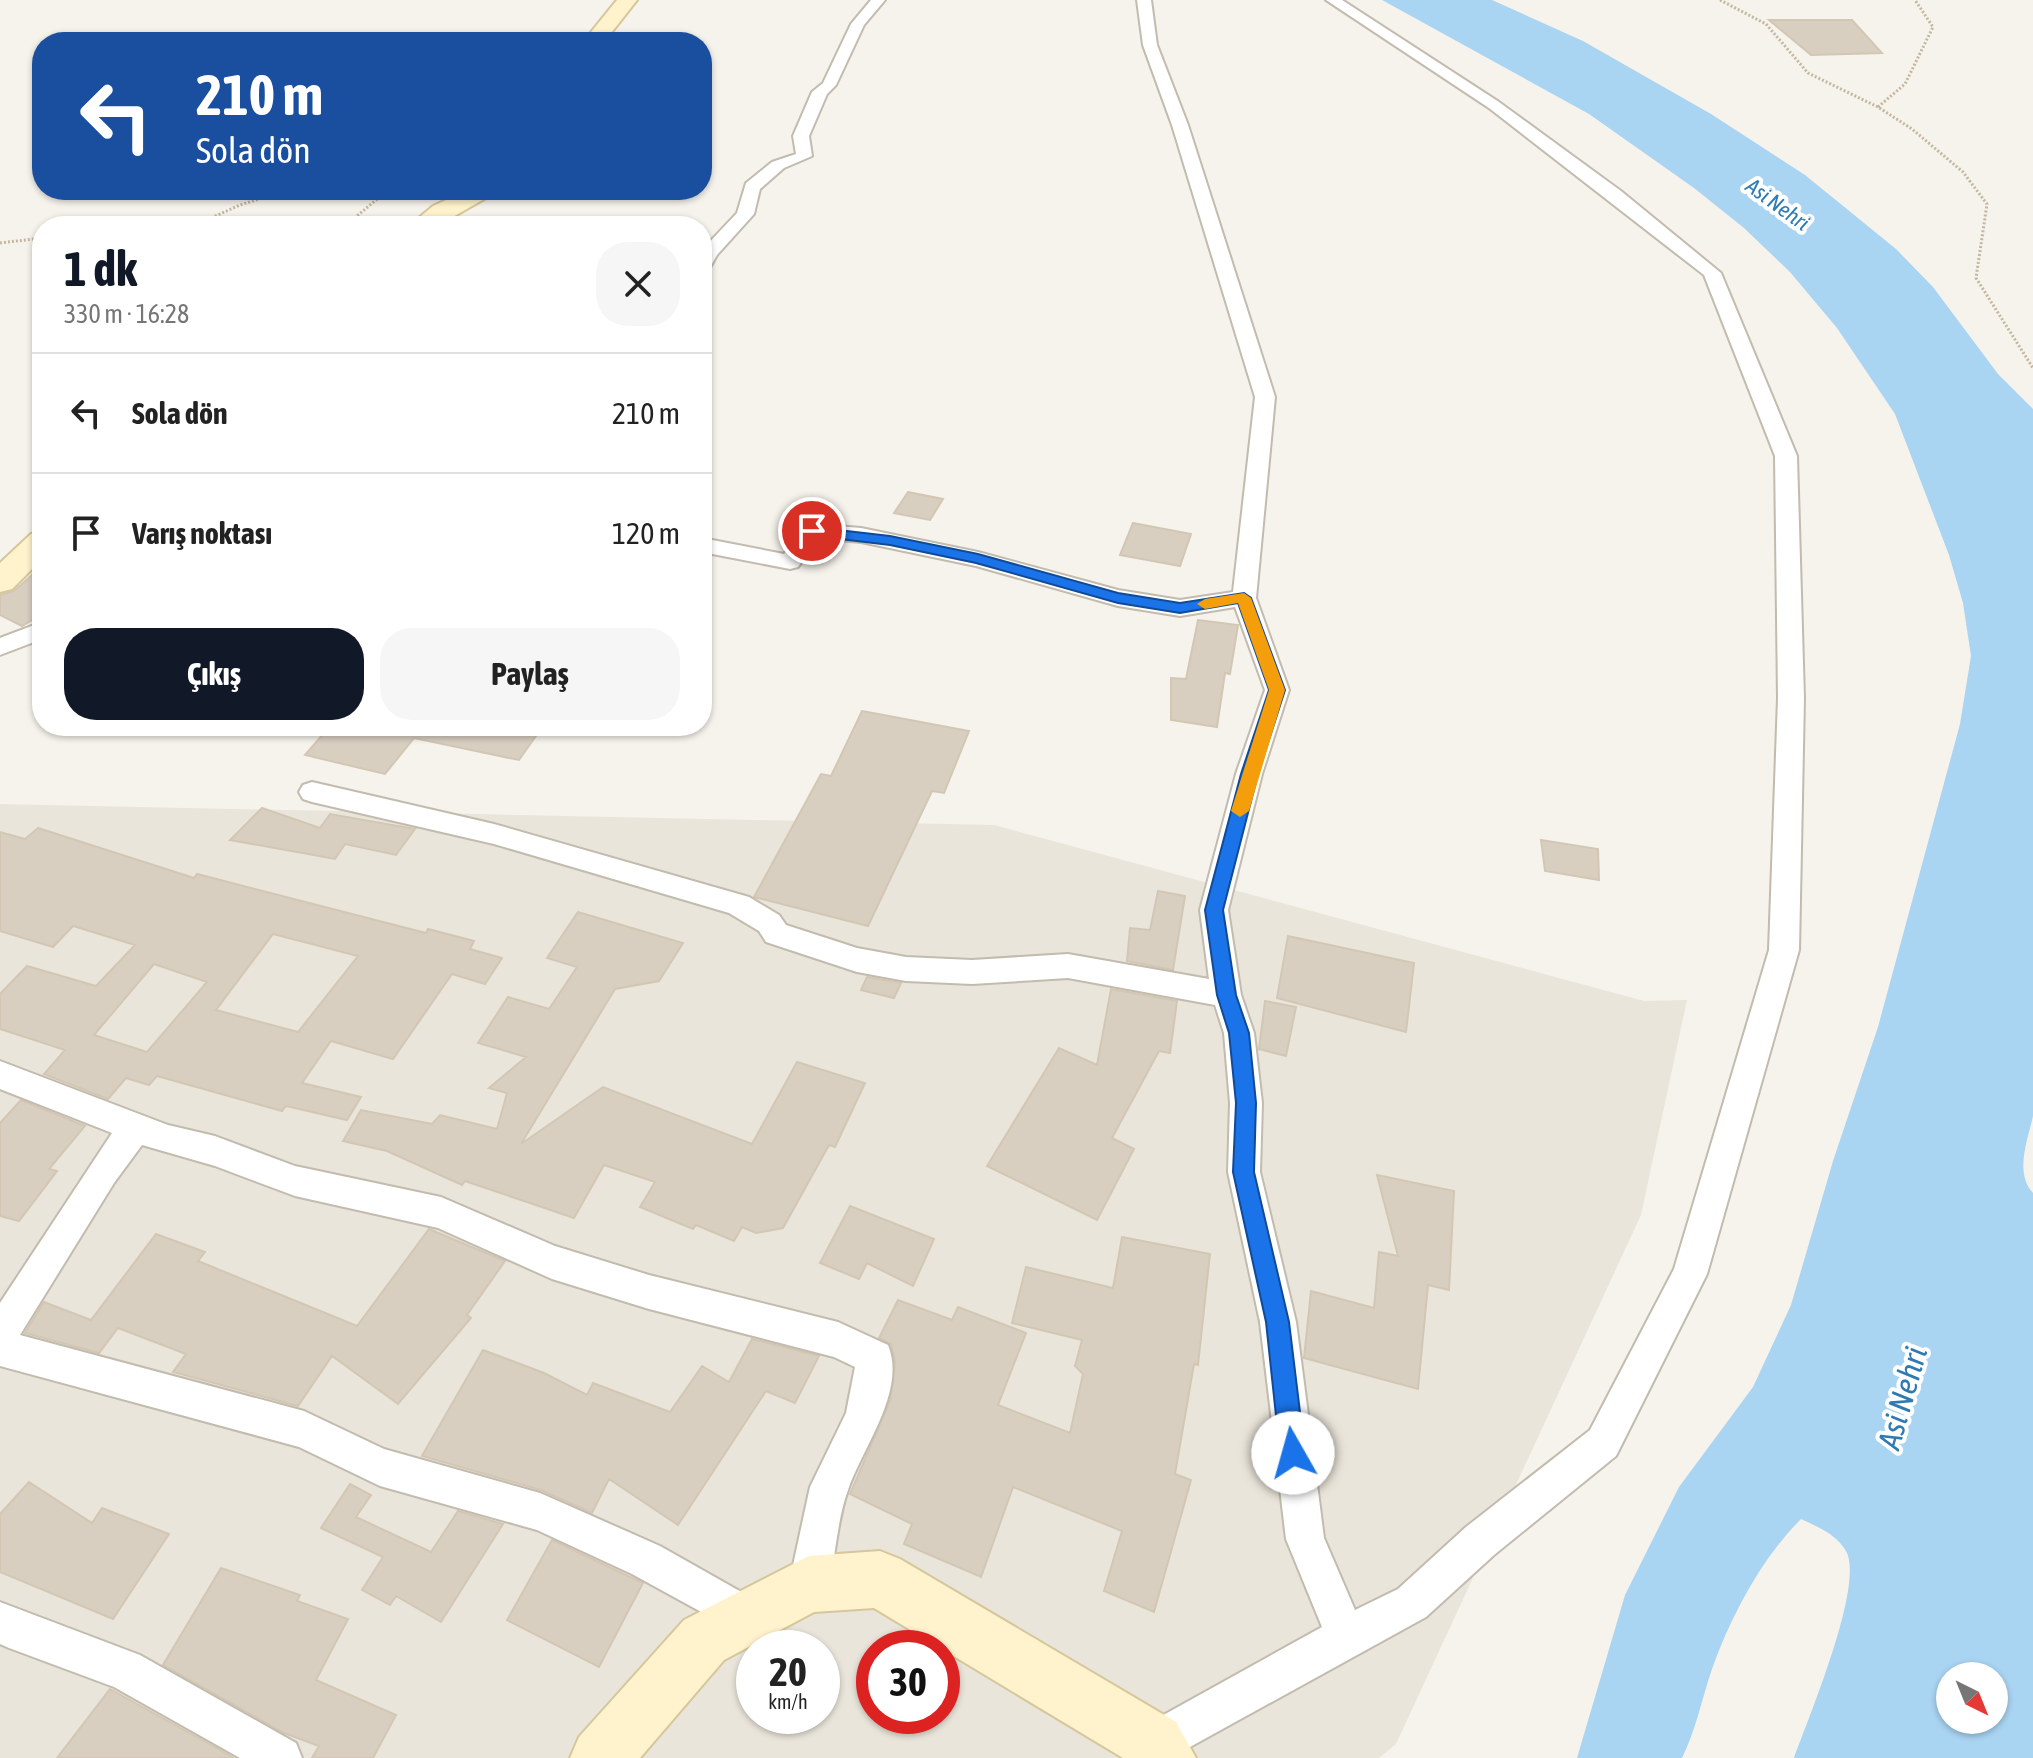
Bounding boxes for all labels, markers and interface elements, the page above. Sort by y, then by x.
text: 210 m [196,63,323,127]
icon: left [64,64,168,168]
text: Sola dön [196,129,311,171]
water label: Asi Nehri [1741,172,1815,236]
text: 1 dk [64,241,137,296]
button: close [596,242,680,326]
text: 330 m · 16:28 [64,299,189,329]
icon: left [64,391,108,435]
text: Sola dön [132,396,228,430]
text: 210 m [612,396,680,430]
pin [778,497,846,565]
icon: arrive [790,509,834,553]
icon: arrive [64,511,108,555]
text: Varış noktası [132,516,272,550]
text: 120 m [612,516,680,550]
button: Çıkış [64,628,364,720]
button: Paylaş [380,628,680,720]
water label: Asi Nehri [1870,1343,1934,1454]
position arrow [1251,1411,1335,1495]
speed limit sign: 30 [856,1630,960,1734]
text: 20 [769,1649,807,1694]
north arrow [1936,1662,2008,1734]
map controls [1936,1662,2008,1734]
text: km/h [768,1690,808,1713]

